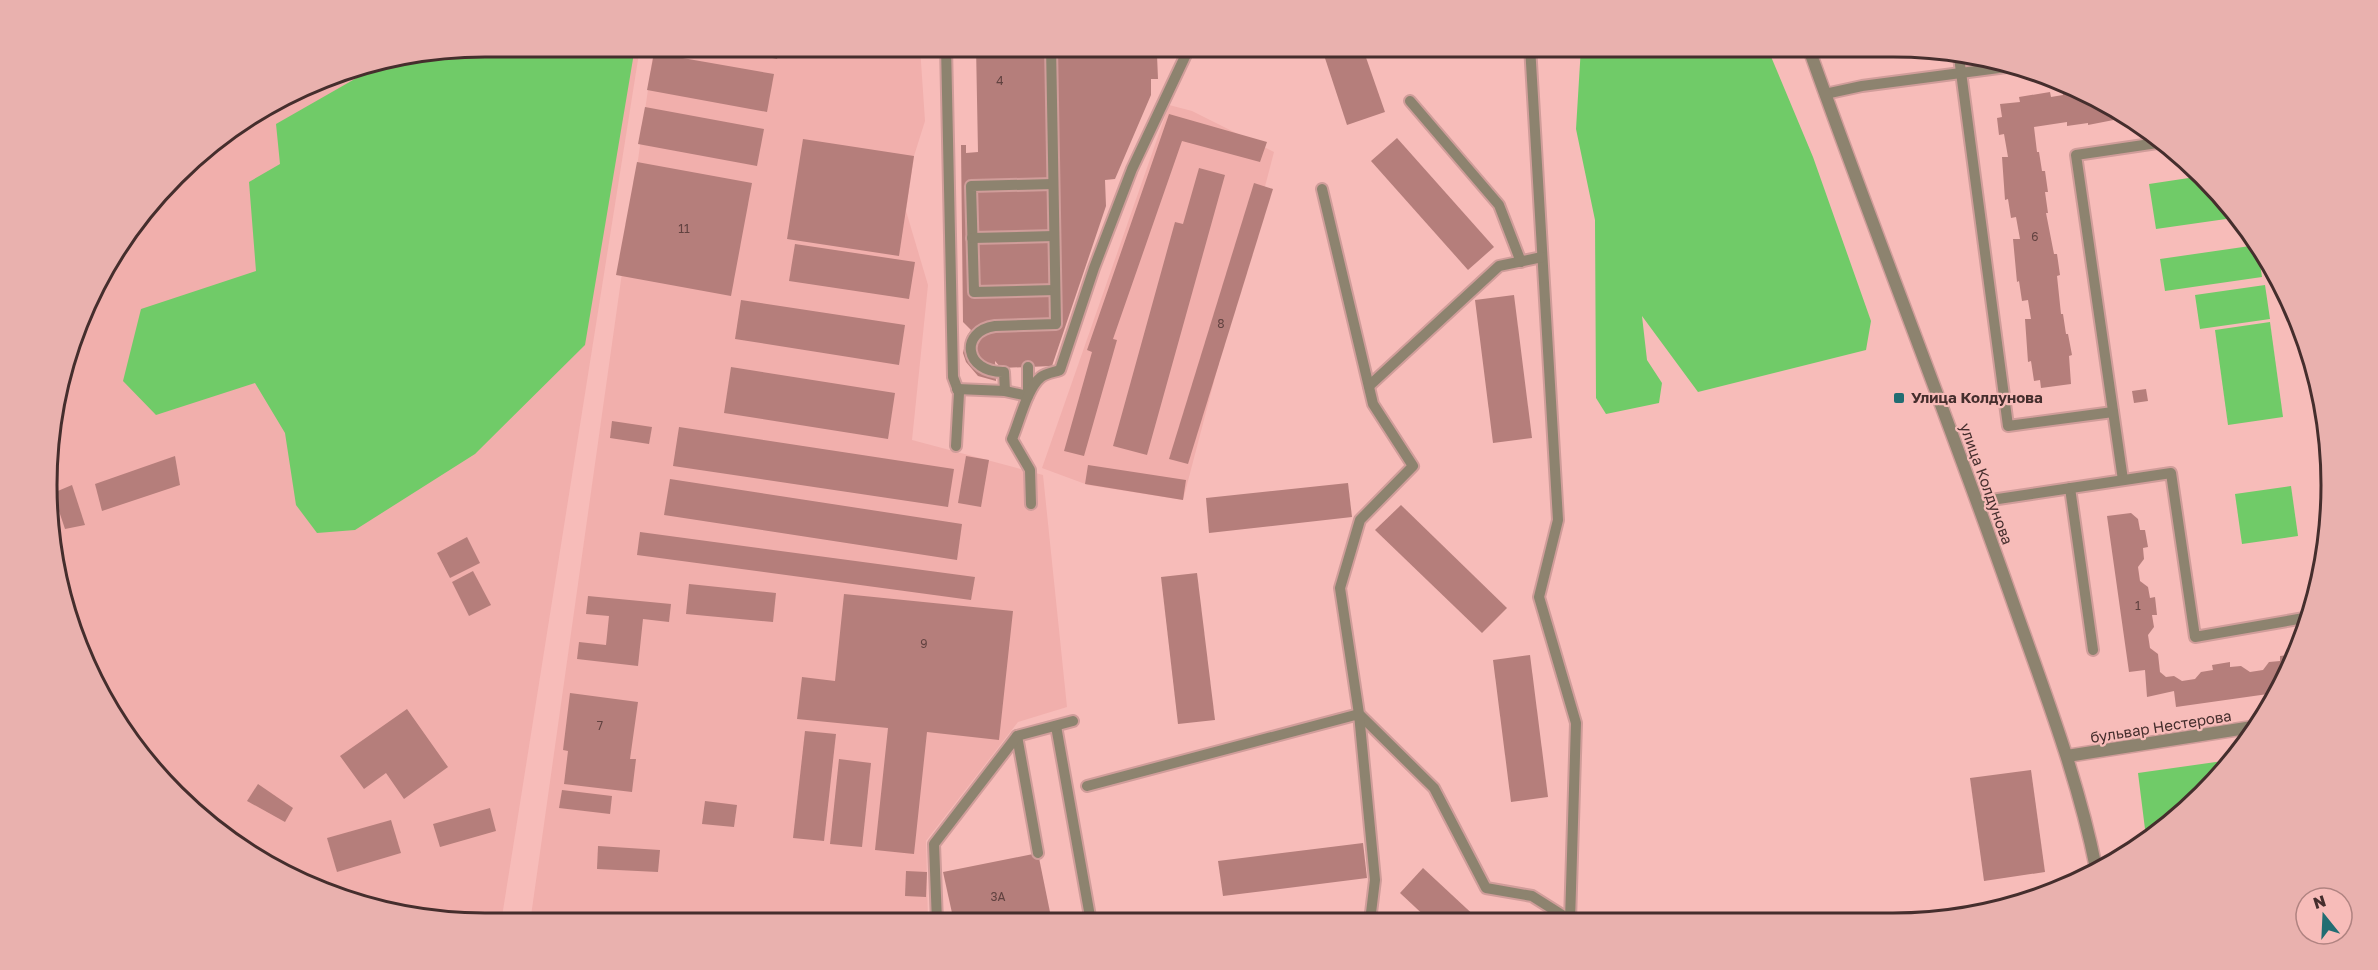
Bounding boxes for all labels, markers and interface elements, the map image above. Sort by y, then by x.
house number: 4 [996,73,1004,88]
house number: 11 [678,221,690,236]
house number: 6 [2031,229,2039,244]
house number: 8 [1217,316,1225,331]
place label: Улица Колдунова [1911,388,2043,406]
marker: Улица Колдунова [1892,391,1906,405]
street label: улица Колдунова [1957,420,2017,547]
house number: 1 [2135,598,2141,613]
house number: 9 [920,636,928,651]
street label: бульвар Нестерова [2089,706,2233,746]
house number: 7 [597,718,603,733]
north arrow [2294,886,2354,946]
house number: 3А [990,889,1006,904]
text: N [2310,890,2328,913]

